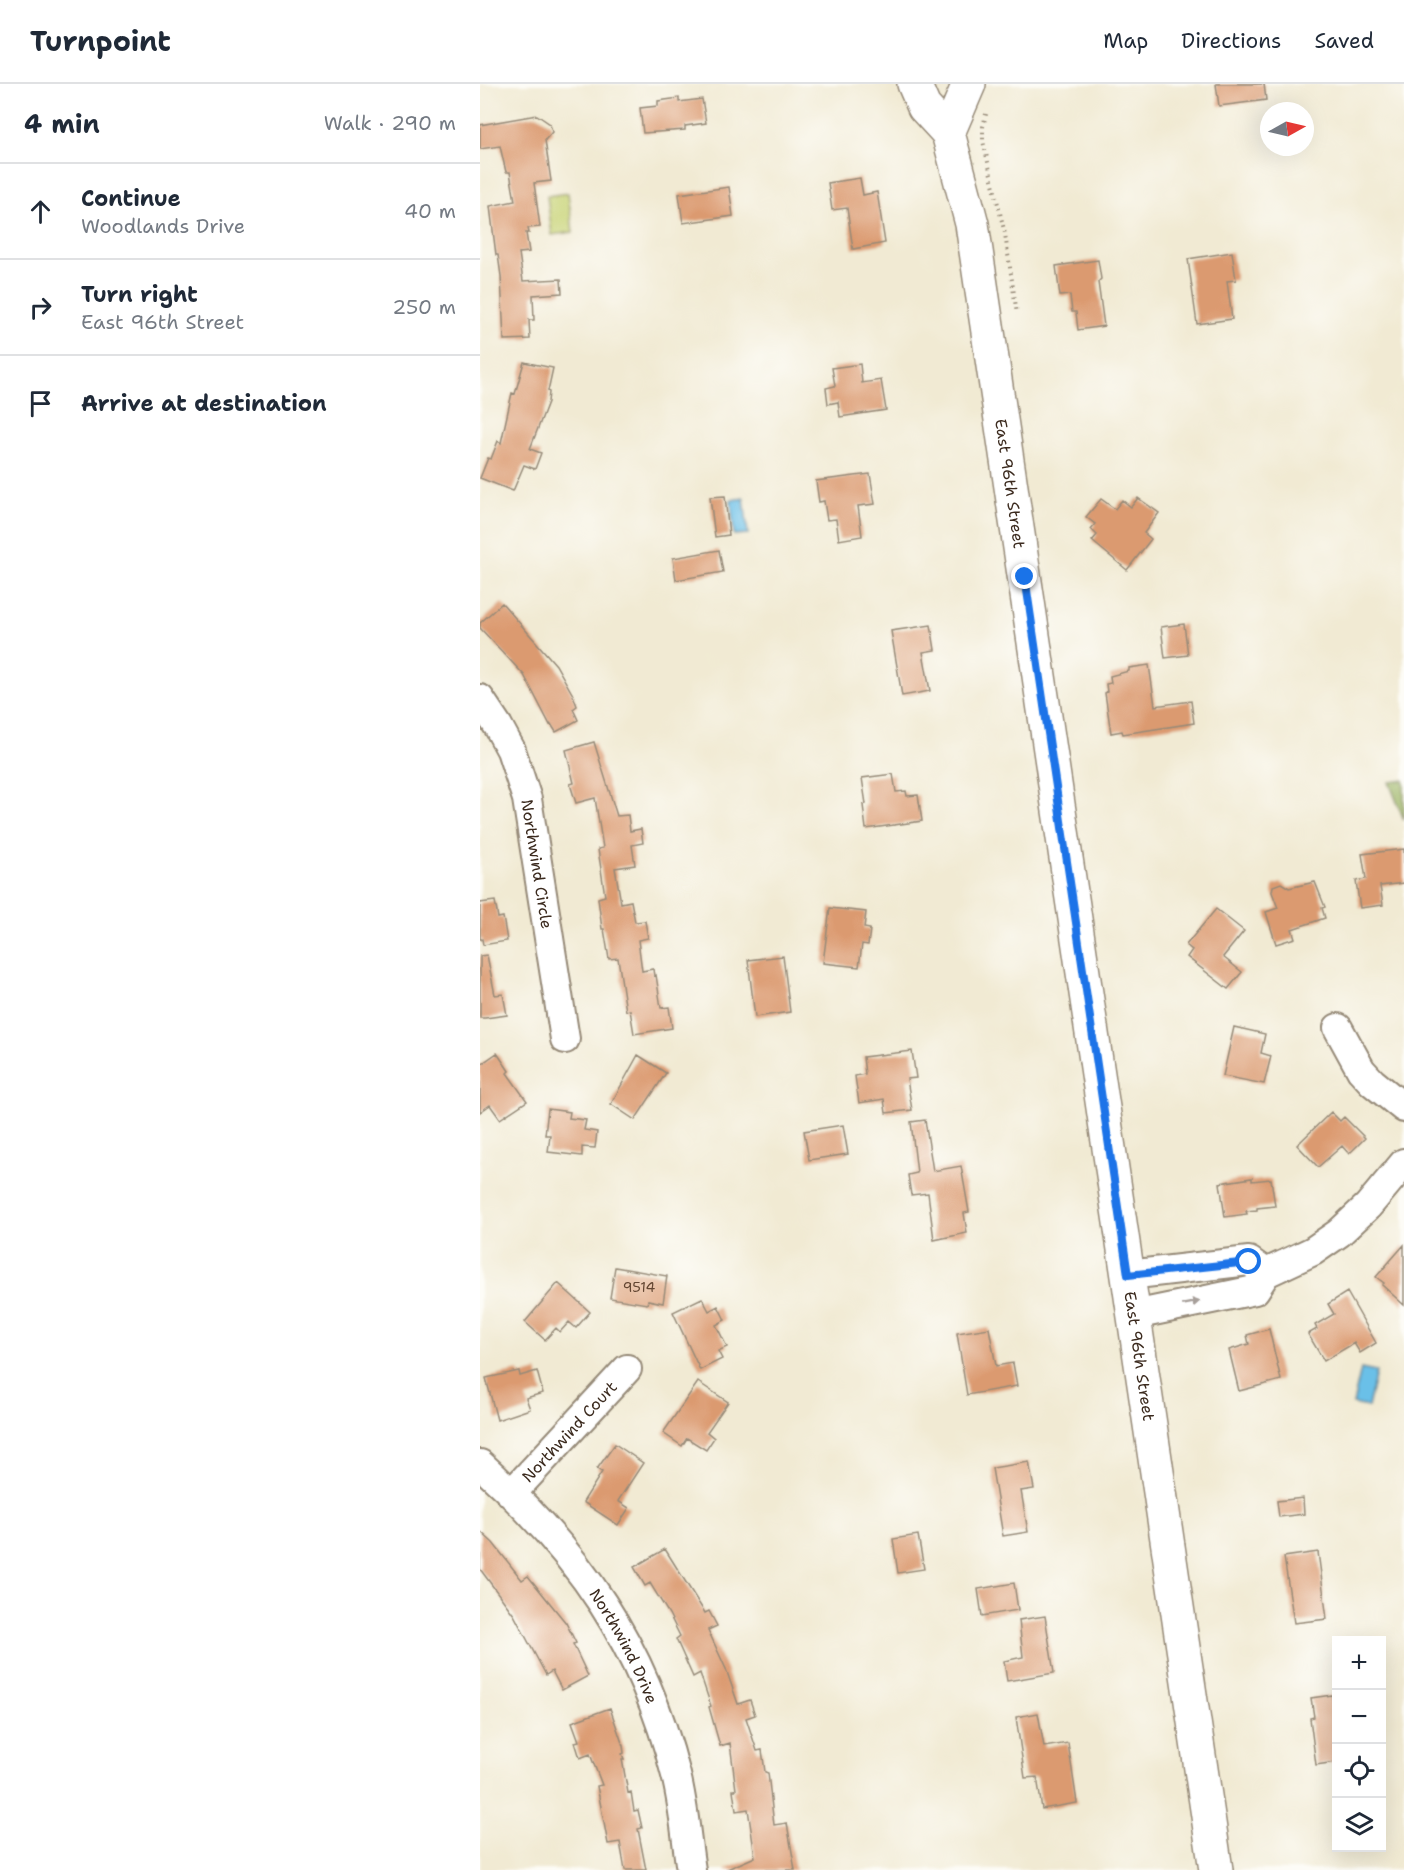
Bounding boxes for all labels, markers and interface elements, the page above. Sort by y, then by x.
text: Turnpoint [30,22,171,60]
text: Map [1103,27,1148,55]
text: Directions [1181,27,1281,55]
text: Saved [1314,27,1374,55]
north arrow [1260,102,1314,156]
text: 4 min [24,106,100,141]
text: Walk · 290 m [324,110,456,136]
text: Continue [81,184,181,213]
icon: ahead [24,195,57,228]
text: 40 m [404,198,456,224]
text: Woodlands Drive [81,213,245,239]
text: Turn right [81,280,198,309]
icon: right [24,291,57,324]
text: 250 m [392,294,456,320]
text: East 96th Street [81,309,244,335]
icon: arrive [24,387,57,420]
text: Arrive at destination [81,389,327,418]
street label: East 96th Street [991,417,1030,550]
route end [1011,563,1037,589]
street label: Northwind Circle [517,798,558,930]
route start [1235,1248,1261,1274]
house number: 9514 [623,1278,655,1296]
street label: East 96th Street [1120,1290,1160,1422]
one-way arrow [1182,1298,1201,1307]
street label: Northwind Court [517,1376,621,1487]
street label: Northwind Drive [585,1584,663,1707]
map controls [1332,1636,1386,1852]
button: + [1332,1636,1386,1690]
button: − [1332,1690,1386,1744]
button: locate [1332,1744,1386,1798]
button: layers [1332,1798,1386,1852]

